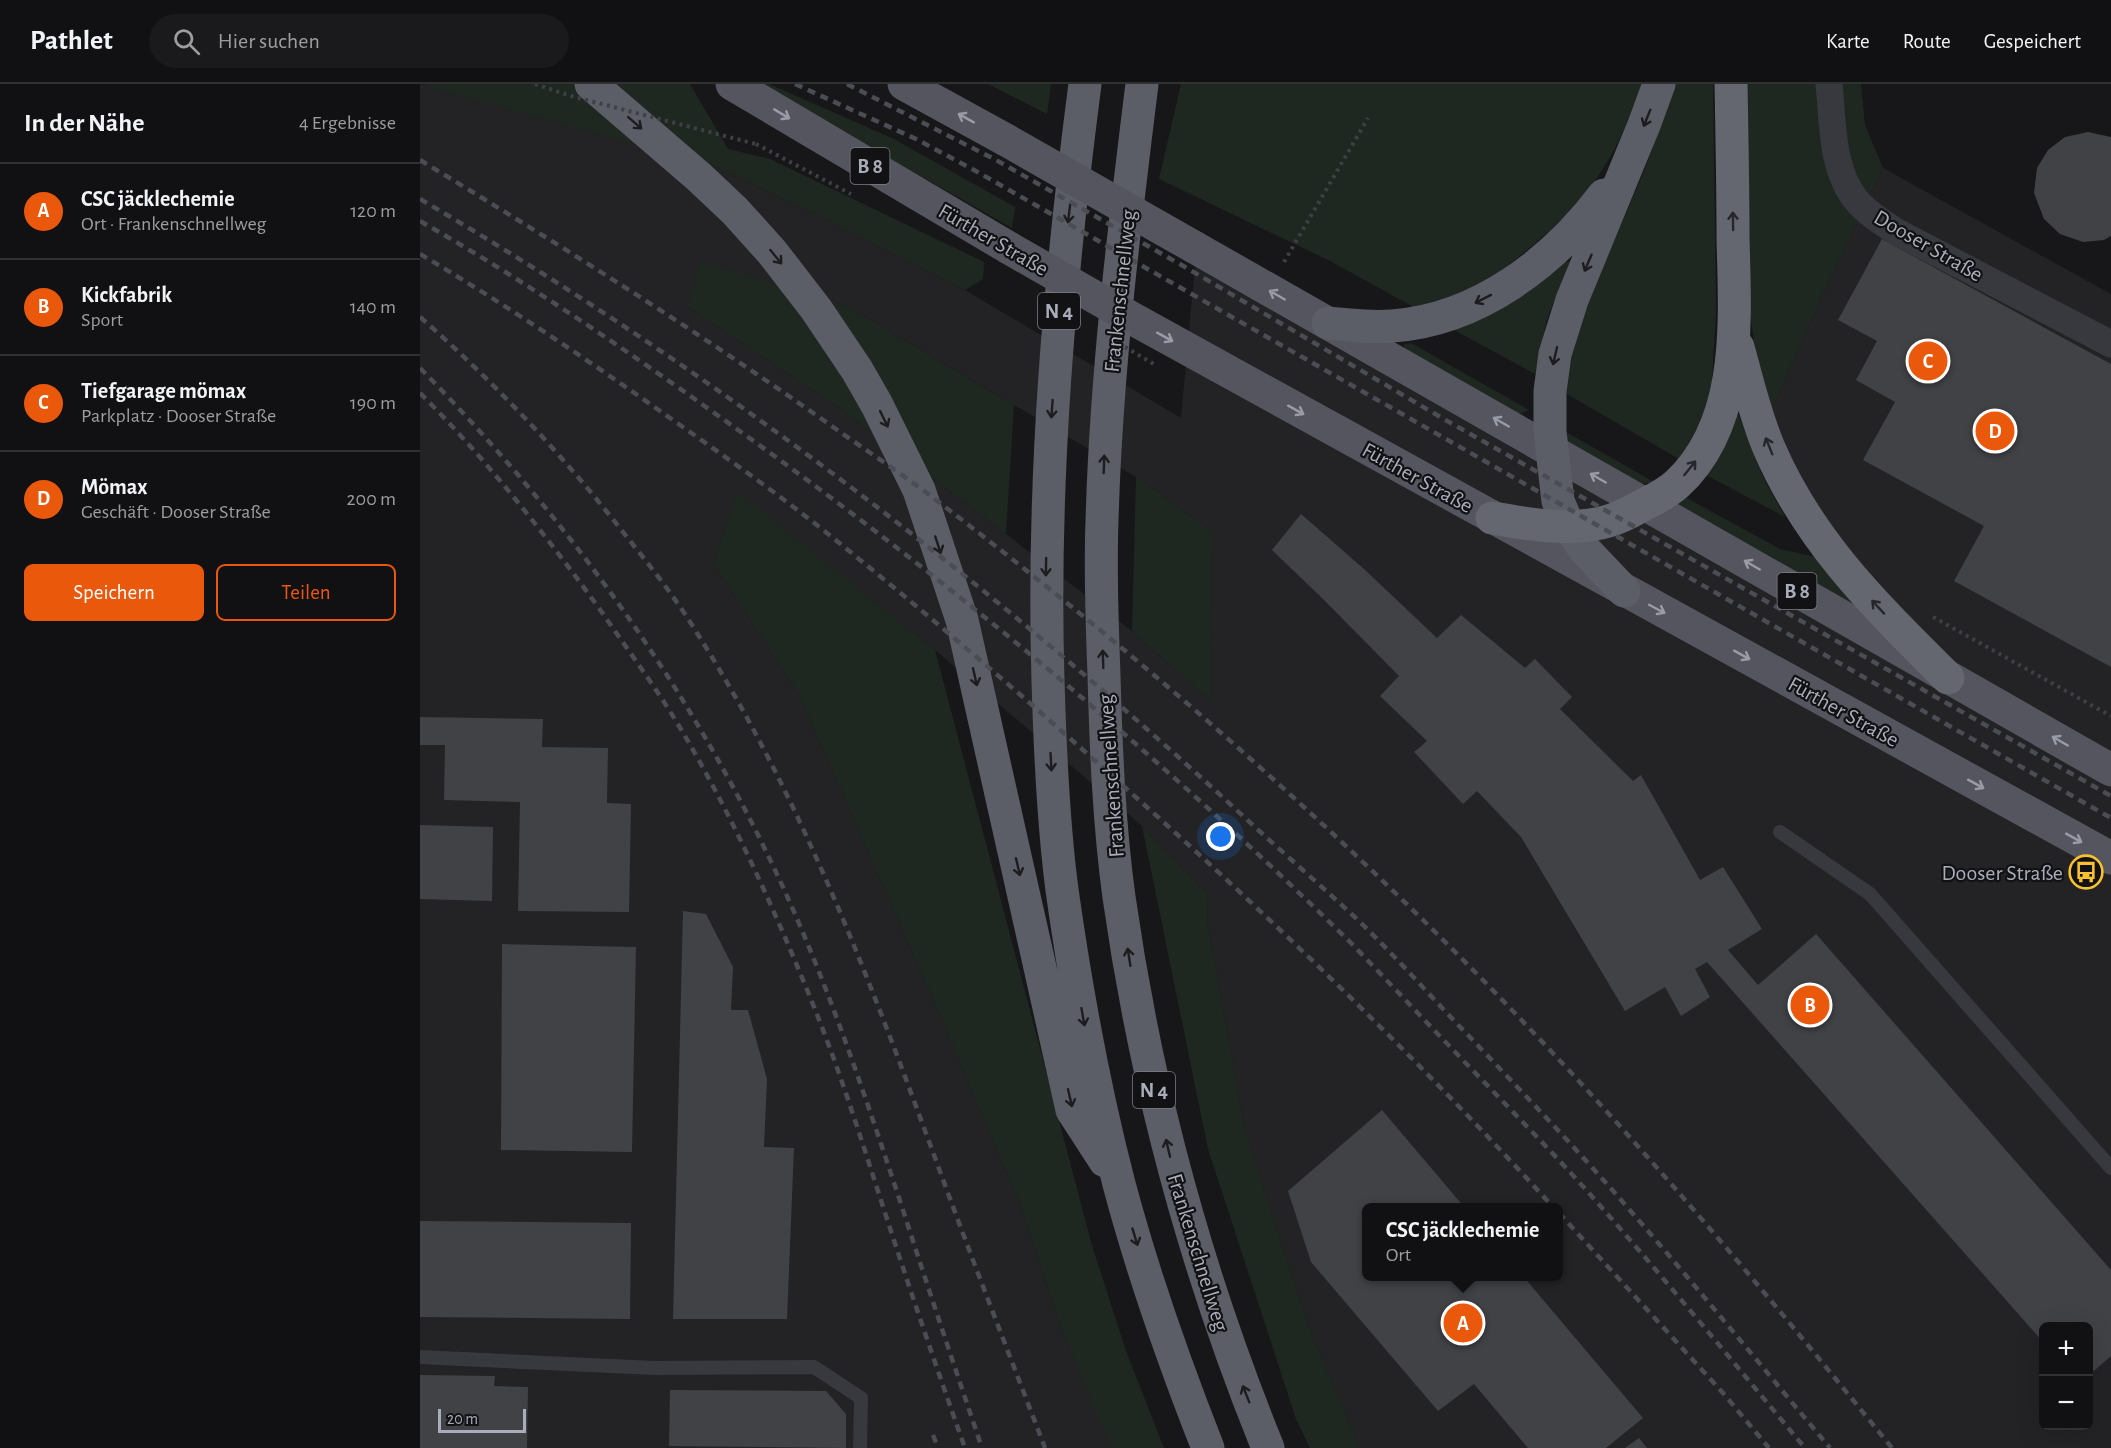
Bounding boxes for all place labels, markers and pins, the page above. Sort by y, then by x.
pin: C [1908,338,1948,384]
pin: D [1976,408,2014,454]
bus stop icon: Dooser Straße [2068,854,2104,890]
place label: Dooser Straße [1941,862,2063,884]
pin: B [1790,982,1830,1028]
pin: A [1444,1300,1482,1346]

